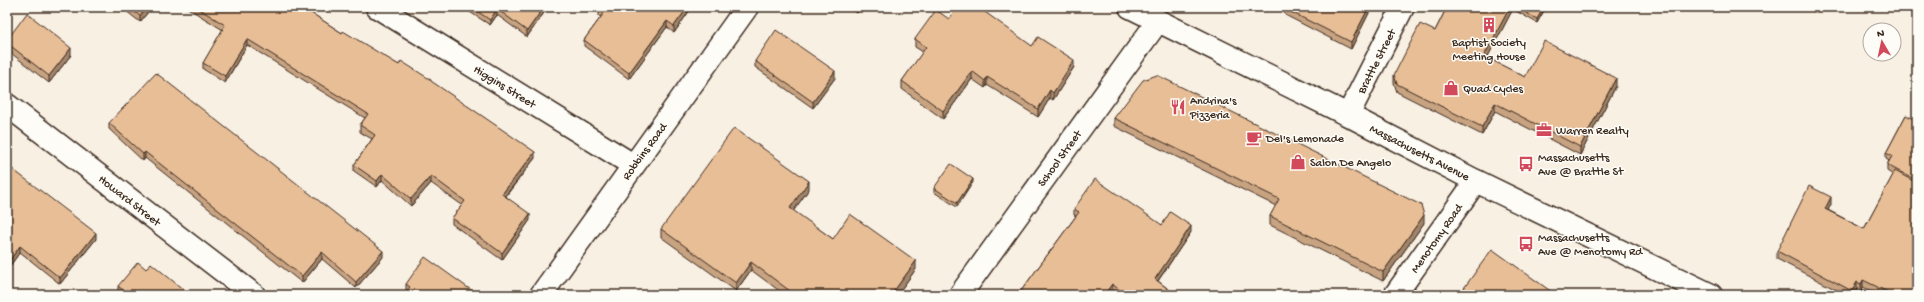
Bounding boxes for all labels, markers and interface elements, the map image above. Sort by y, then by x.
building icon: Baptist Society Meeting House [1480,16,1498,34]
north arrow [1862,22,1902,62]
street label: Brattle Street [1355,26,1401,97]
text: N [1876,28,1885,41]
place label: Baptist Society Meeting House [1451,37,1526,65]
street label: Higgins Street [470,63,539,113]
shop icon: Quad Cycles [1442,79,1460,97]
place label: Quad Cycles [1463,83,1524,97]
place label: Andrina's Pizzeria [1189,95,1237,123]
restaurant icon: Andrina's Pizzeria [1169,98,1187,116]
street label: Robbins Road [620,120,672,183]
office icon: Warren Realty [1535,121,1553,139]
street label: Massachusetts Avenue [1367,122,1472,185]
place label: Warren Realty [1556,125,1629,139]
street label: School Street [1036,127,1086,190]
cafe icon: Del's Lemonade [1245,129,1263,147]
place label: Del's Lemonade [1265,133,1345,147]
place label: Massachusetts Ave @ Brattle St [1538,152,1624,180]
shop icon: Salon De Angelo [1289,153,1307,171]
bus stop icon: Massachusetts Ave @ Brattle St [1517,155,1535,173]
place label: Salon De Angelo [1310,157,1391,171]
street label: Howard Street [95,173,164,231]
street label: Menotomy Road [1409,201,1467,276]
place label: Massachusetts Ave @ Menotomy Rd [1538,232,1643,260]
bus stop icon: Massachusetts Ave @ Menotomy Rd [1517,235,1535,253]

